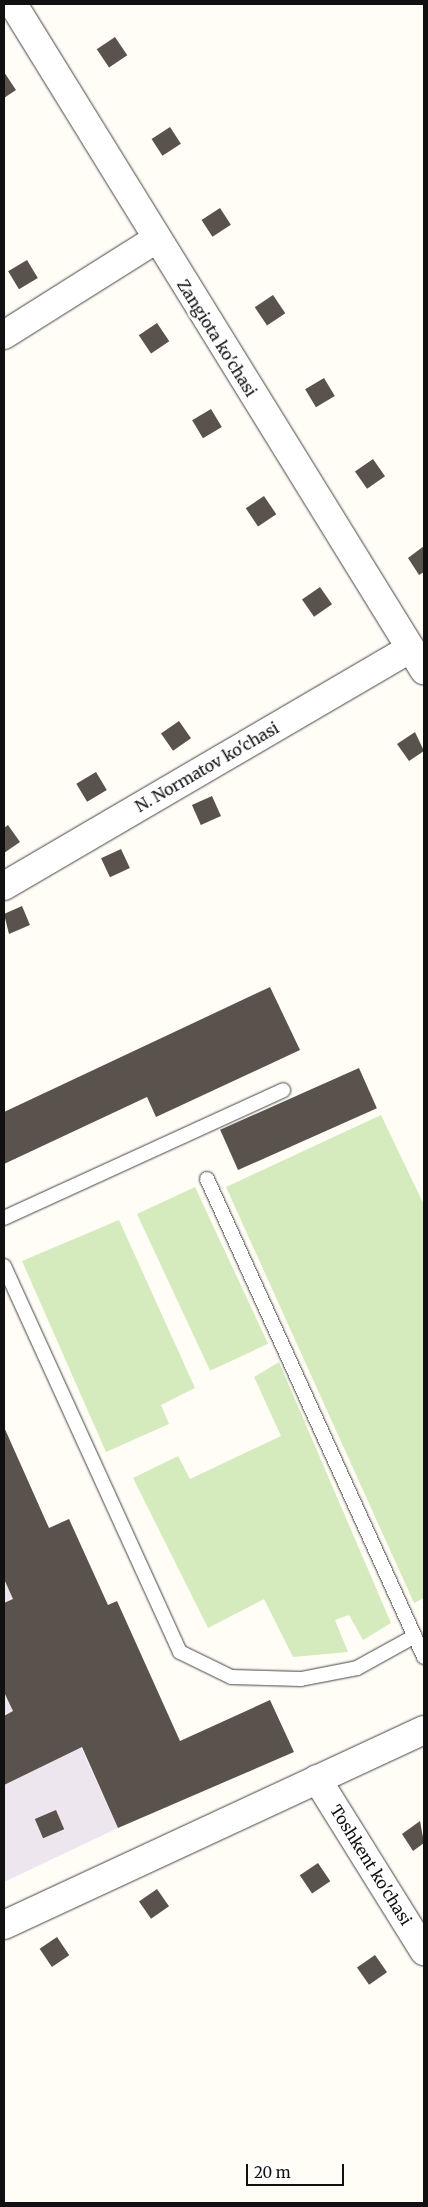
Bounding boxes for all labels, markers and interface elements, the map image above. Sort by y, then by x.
street label: Zangiota ko'chasi [173,276,261,400]
street label: N. Normatov ko'chasi [132,718,282,816]
street label: Toshkent ko'chasi [326,1801,416,1929]
scale bar [248,2154,346,2186]
text: 20 m [254,2163,291,2182]

